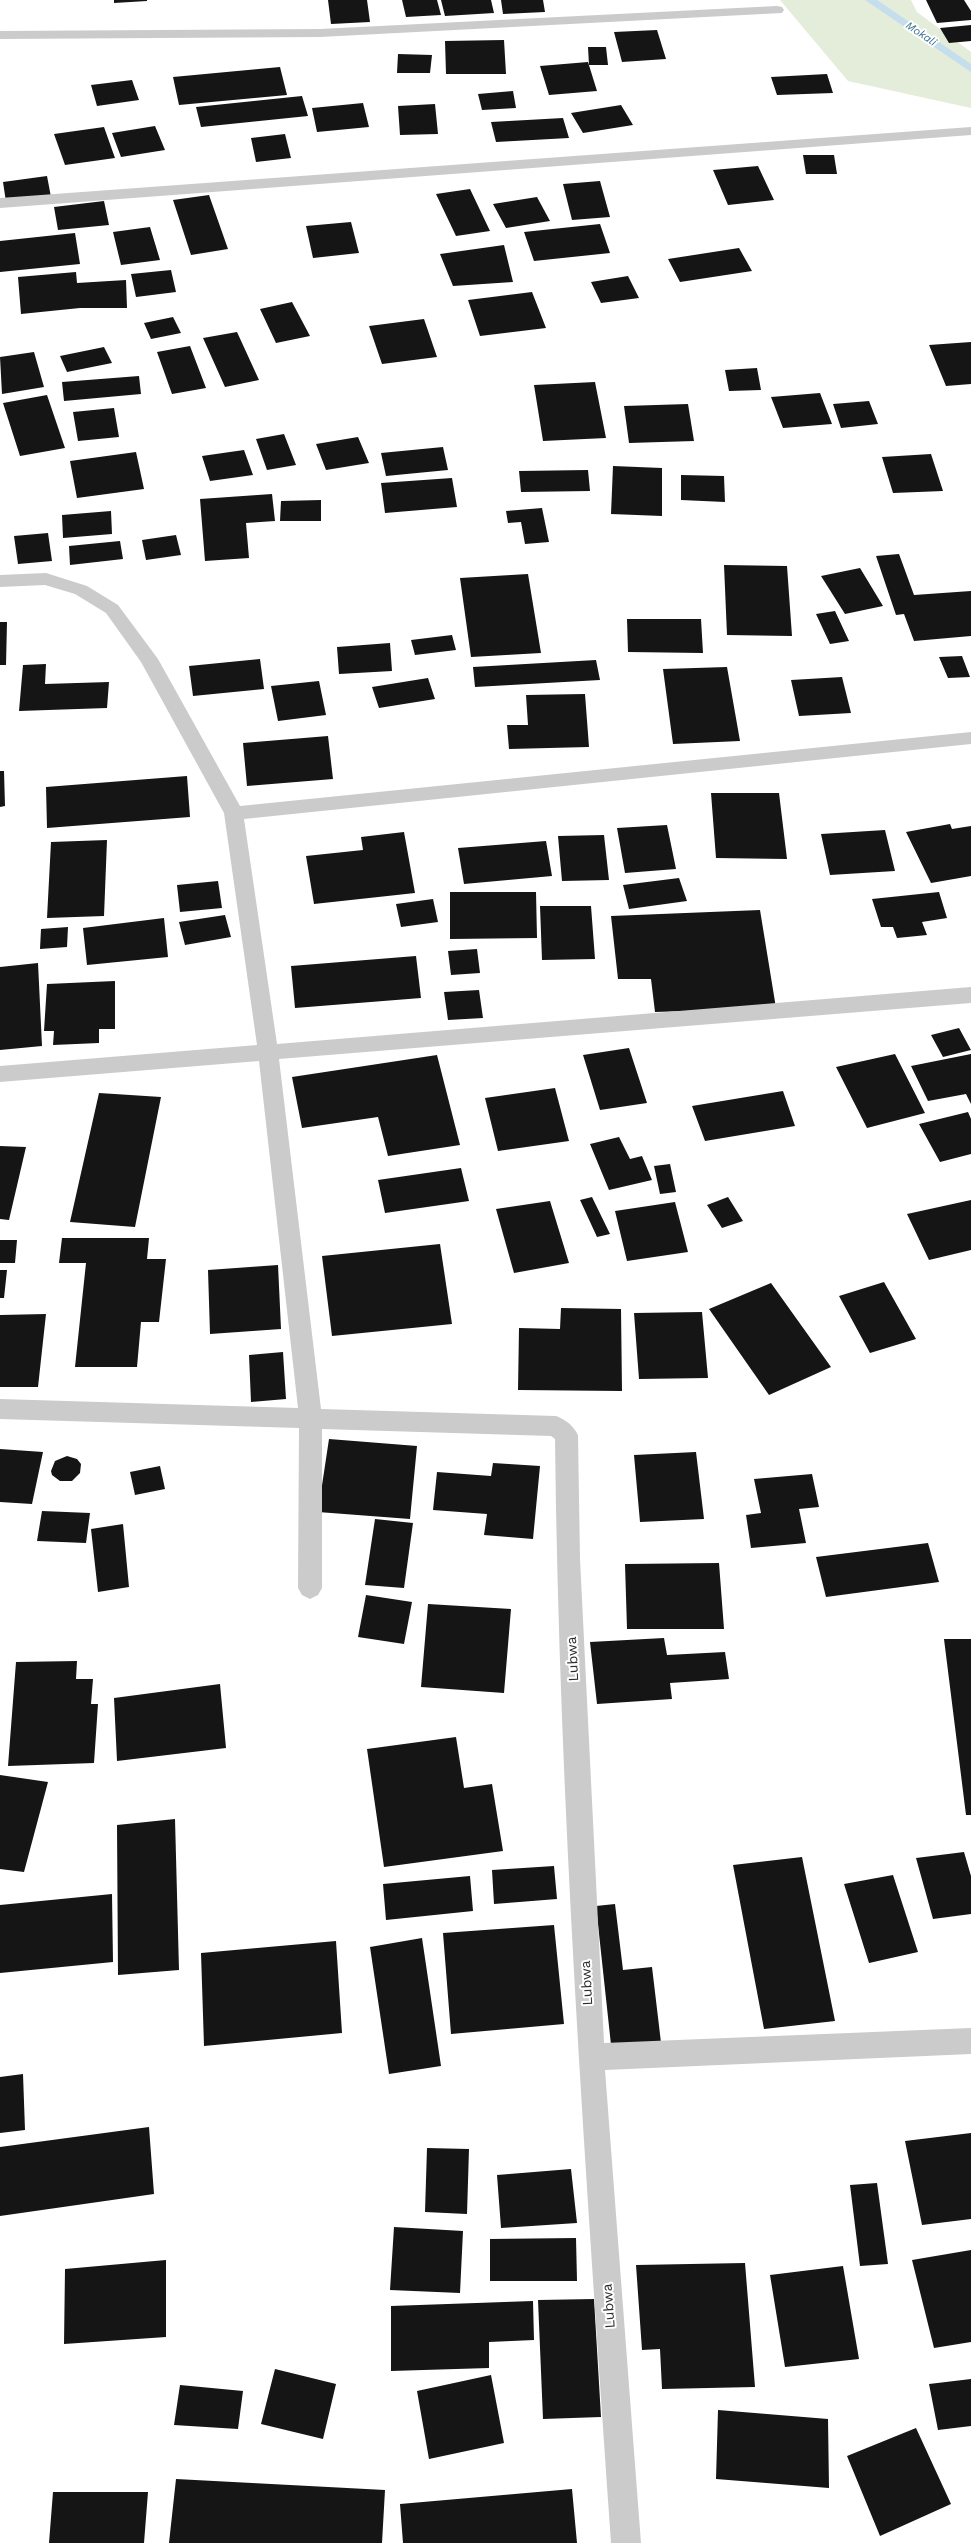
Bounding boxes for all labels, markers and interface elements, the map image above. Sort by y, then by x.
water label: Mokali [903,19,939,49]
street label: Lubwa [563,1636,583,1682]
street label: Lubwa [577,1960,597,2006]
street label: Lubwa [599,2283,619,2329]

